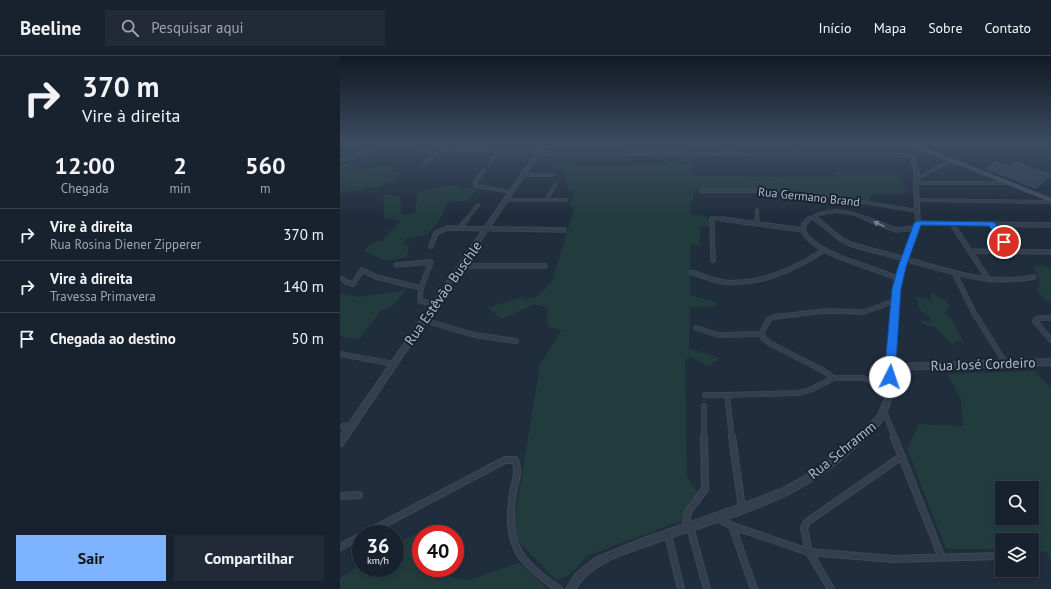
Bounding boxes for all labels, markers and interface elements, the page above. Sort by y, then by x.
search box [105,10,385,46]
text: Beeline [20,16,81,40]
icon: search [119,17,141,39]
text: Pesquisar aqui [151,18,244,37]
text: Início [819,19,852,37]
text: Mapa [874,19,906,37]
text: Sobre [928,19,963,37]
text: Contato [985,19,1031,37]
text: 370 m [82,68,159,105]
icon: right [16,72,68,124]
text: Vire à direita [82,104,180,127]
text: 12:00 [54,150,115,181]
text: 2 [173,150,187,181]
text: 560 [245,150,286,181]
text: Chegada [61,180,109,197]
text: min [169,180,191,197]
text: m [260,180,271,197]
street label: Rua Germano Brand [757,184,861,209]
text: Vire à direita [50,217,133,236]
one-way arrow [874,221,885,227]
icon: right [16,224,38,246]
text: 370 m [283,225,324,244]
pin [987,225,1021,259]
icon: arrive [993,231,1015,253]
text: Rua Rosina Diener Zipperer [50,236,201,253]
street label: Rua Estêvão Buschle [400,237,486,349]
text: Vire à direita [50,269,133,288]
icon: right [16,276,38,298]
text: 140 m [283,277,324,296]
text: Travessa Primavera [50,288,156,305]
icon: arrive [16,328,38,350]
text: Chegada ao destino [50,329,176,348]
text: 50 m [291,329,324,348]
street label: Rua José Cordeiro [930,353,1036,375]
position arrow [869,356,911,398]
street label: Rua Schramm [804,417,880,483]
map controls [995,481,1039,577]
button: search [995,481,1039,525]
speed limit sign: 40 [412,525,464,577]
text: 36 [367,533,389,559]
button: layers [995,533,1039,577]
button: Sair [16,535,166,581]
button: Compartilhar [174,535,324,581]
text: km/h [367,554,389,567]

